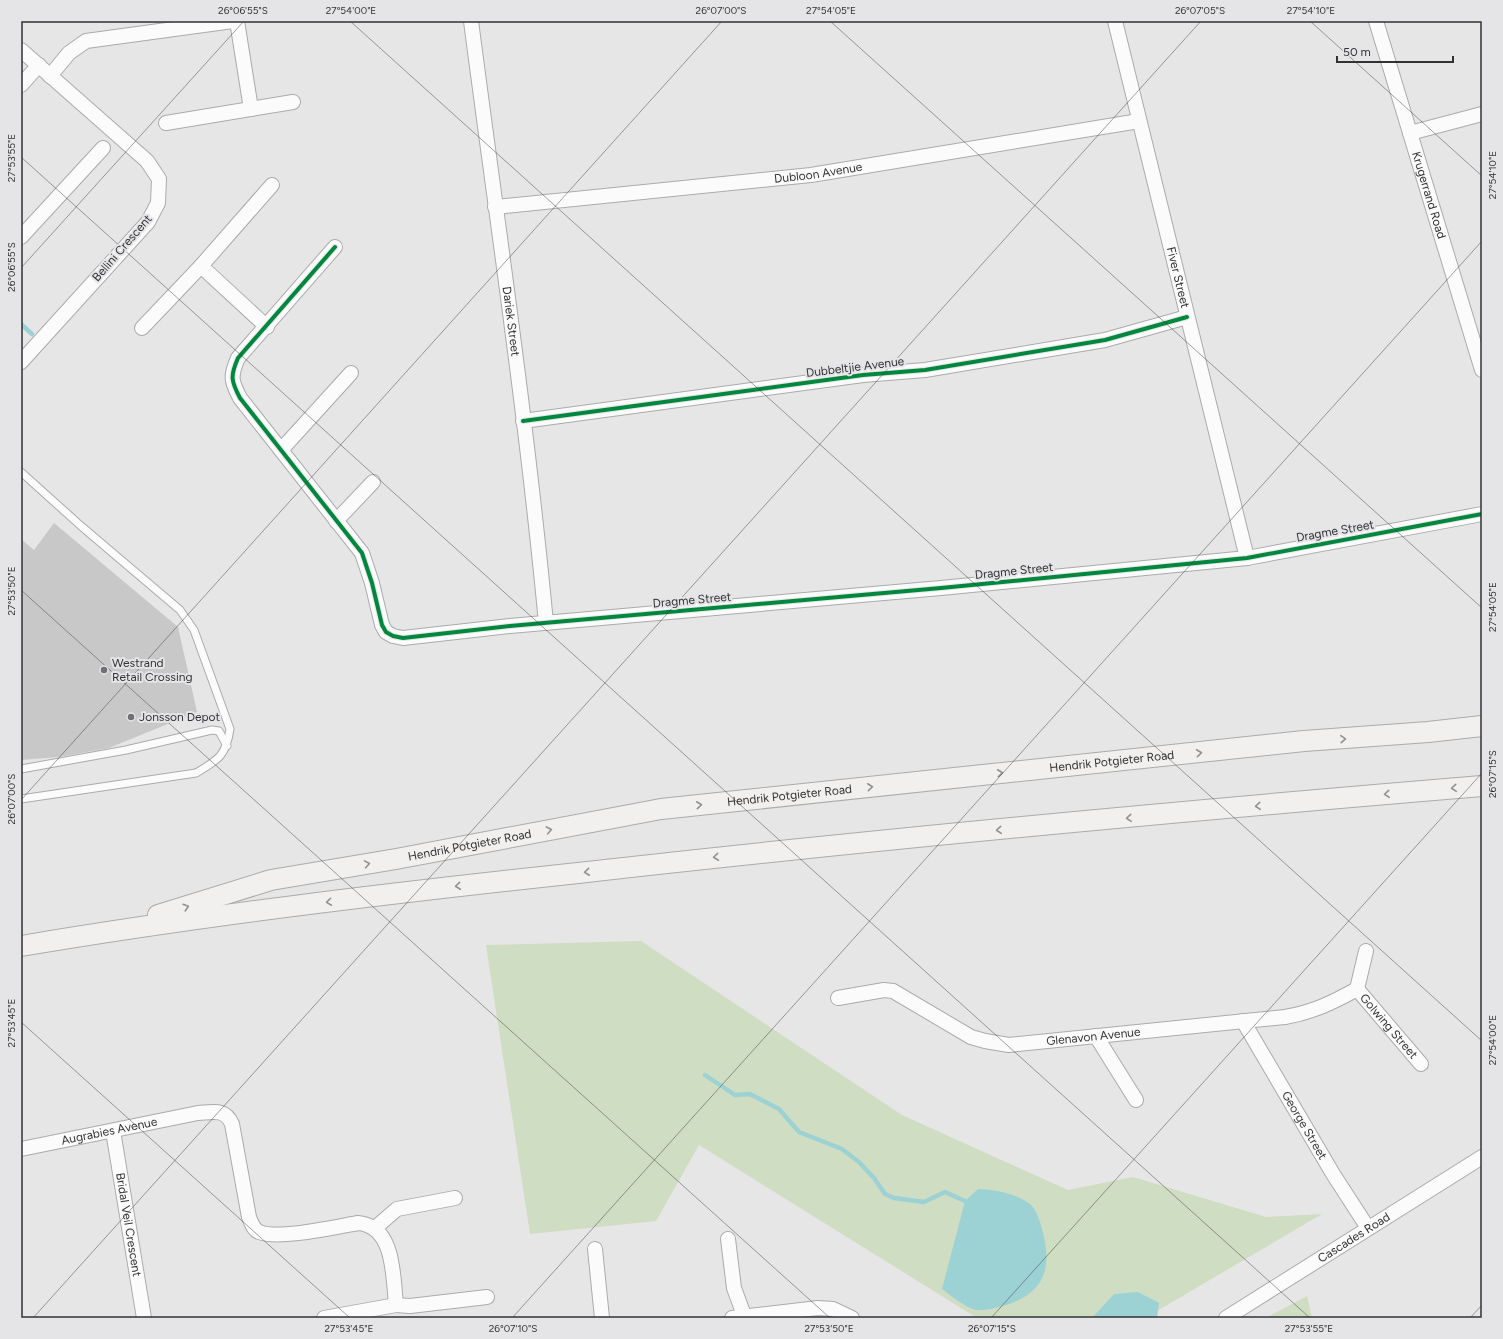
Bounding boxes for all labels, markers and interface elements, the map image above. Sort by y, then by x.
text: 26°06'55"S [218,4,268,17]
text: 27°54'00"E [326,4,376,17]
text: 26°07'00"S [696,4,746,17]
text: 27°54'05"E [806,4,856,17]
text: 26°07'05"S [1175,4,1225,17]
text: 27°54'10"E [1287,4,1335,17]
scale bar [1337,38,1453,64]
text: 50 m [1343,45,1371,59]
text: 27°53'55"E [5,134,18,182]
street label: Krugerrand Road [1409,150,1449,240]
text: 27°54'10"E [1486,151,1499,199]
street label: Dubloon Avenue [773,160,864,186]
street label: Bellini Crescent [89,212,155,284]
text: 26°06'55"S [5,242,18,292]
street label: Fiver Street [1164,245,1192,310]
street label: Dariek Street [500,286,523,357]
street label: Dubbeltjie Avenue [805,354,905,380]
street label: Dragme Street [1295,517,1375,545]
street label: Dragme Street [974,560,1054,582]
text: 27°53'50"E [5,566,18,616]
text: 27°54'05"E [1486,582,1499,632]
street label: Dragme Street [652,590,732,610]
place label: Westrand Retail Crossing [112,656,192,684]
marker: Westrand Retail Crossing [99,665,109,675]
place label: Jonsson Depot [139,710,220,724]
marker: Jonsson Depot [126,712,136,722]
one-way arrow [1340,734,1346,743]
street label: Hendrik Potgieter Road [1049,748,1175,775]
one-way arrow [1196,748,1202,757]
text: 26°07'15"S [1486,750,1499,798]
one-way arrow [997,769,1003,778]
text: 26°07'00"S [5,774,18,824]
street label: Hendrik Potgieter Road [726,782,853,809]
one-way arrow [867,783,873,792]
one-way arrow [1451,784,1457,793]
one-way arrow [1384,790,1390,799]
one-way arrow [696,801,702,810]
one-way arrow [1255,801,1261,810]
one-way arrow [1125,813,1132,822]
one-way arrow [996,825,1002,834]
one-way arrow [546,826,553,835]
street label: Hendrik Potgieter Road [407,827,533,864]
one-way arrow [713,852,719,861]
one-way arrow [364,860,370,869]
one-way arrow [584,867,590,876]
one-way arrow [454,881,461,890]
one-way arrow [326,897,332,906]
one-way arrow [182,903,189,912]
street label: Golwing Street [1357,991,1421,1062]
text: 27°53'45"E [5,998,18,1047]
text: 27°54'00"E [1486,1015,1499,1065]
street label: Glenavon Avenue [1046,1025,1141,1048]
street label: George Street [1279,1089,1330,1162]
street label: Augrabies Avenue [60,1114,159,1148]
street label: Bridal Veil Crescent [113,1172,144,1278]
street label: Cascades Road [1315,1210,1393,1266]
text: 27°53'45"E [325,1322,374,1335]
text: 26°07'10"S [489,1322,537,1335]
text: 27°53'50"E [804,1322,854,1335]
text: 26°07'15"S [968,1322,1016,1335]
text: 27°53'55"E [1285,1322,1333,1335]

